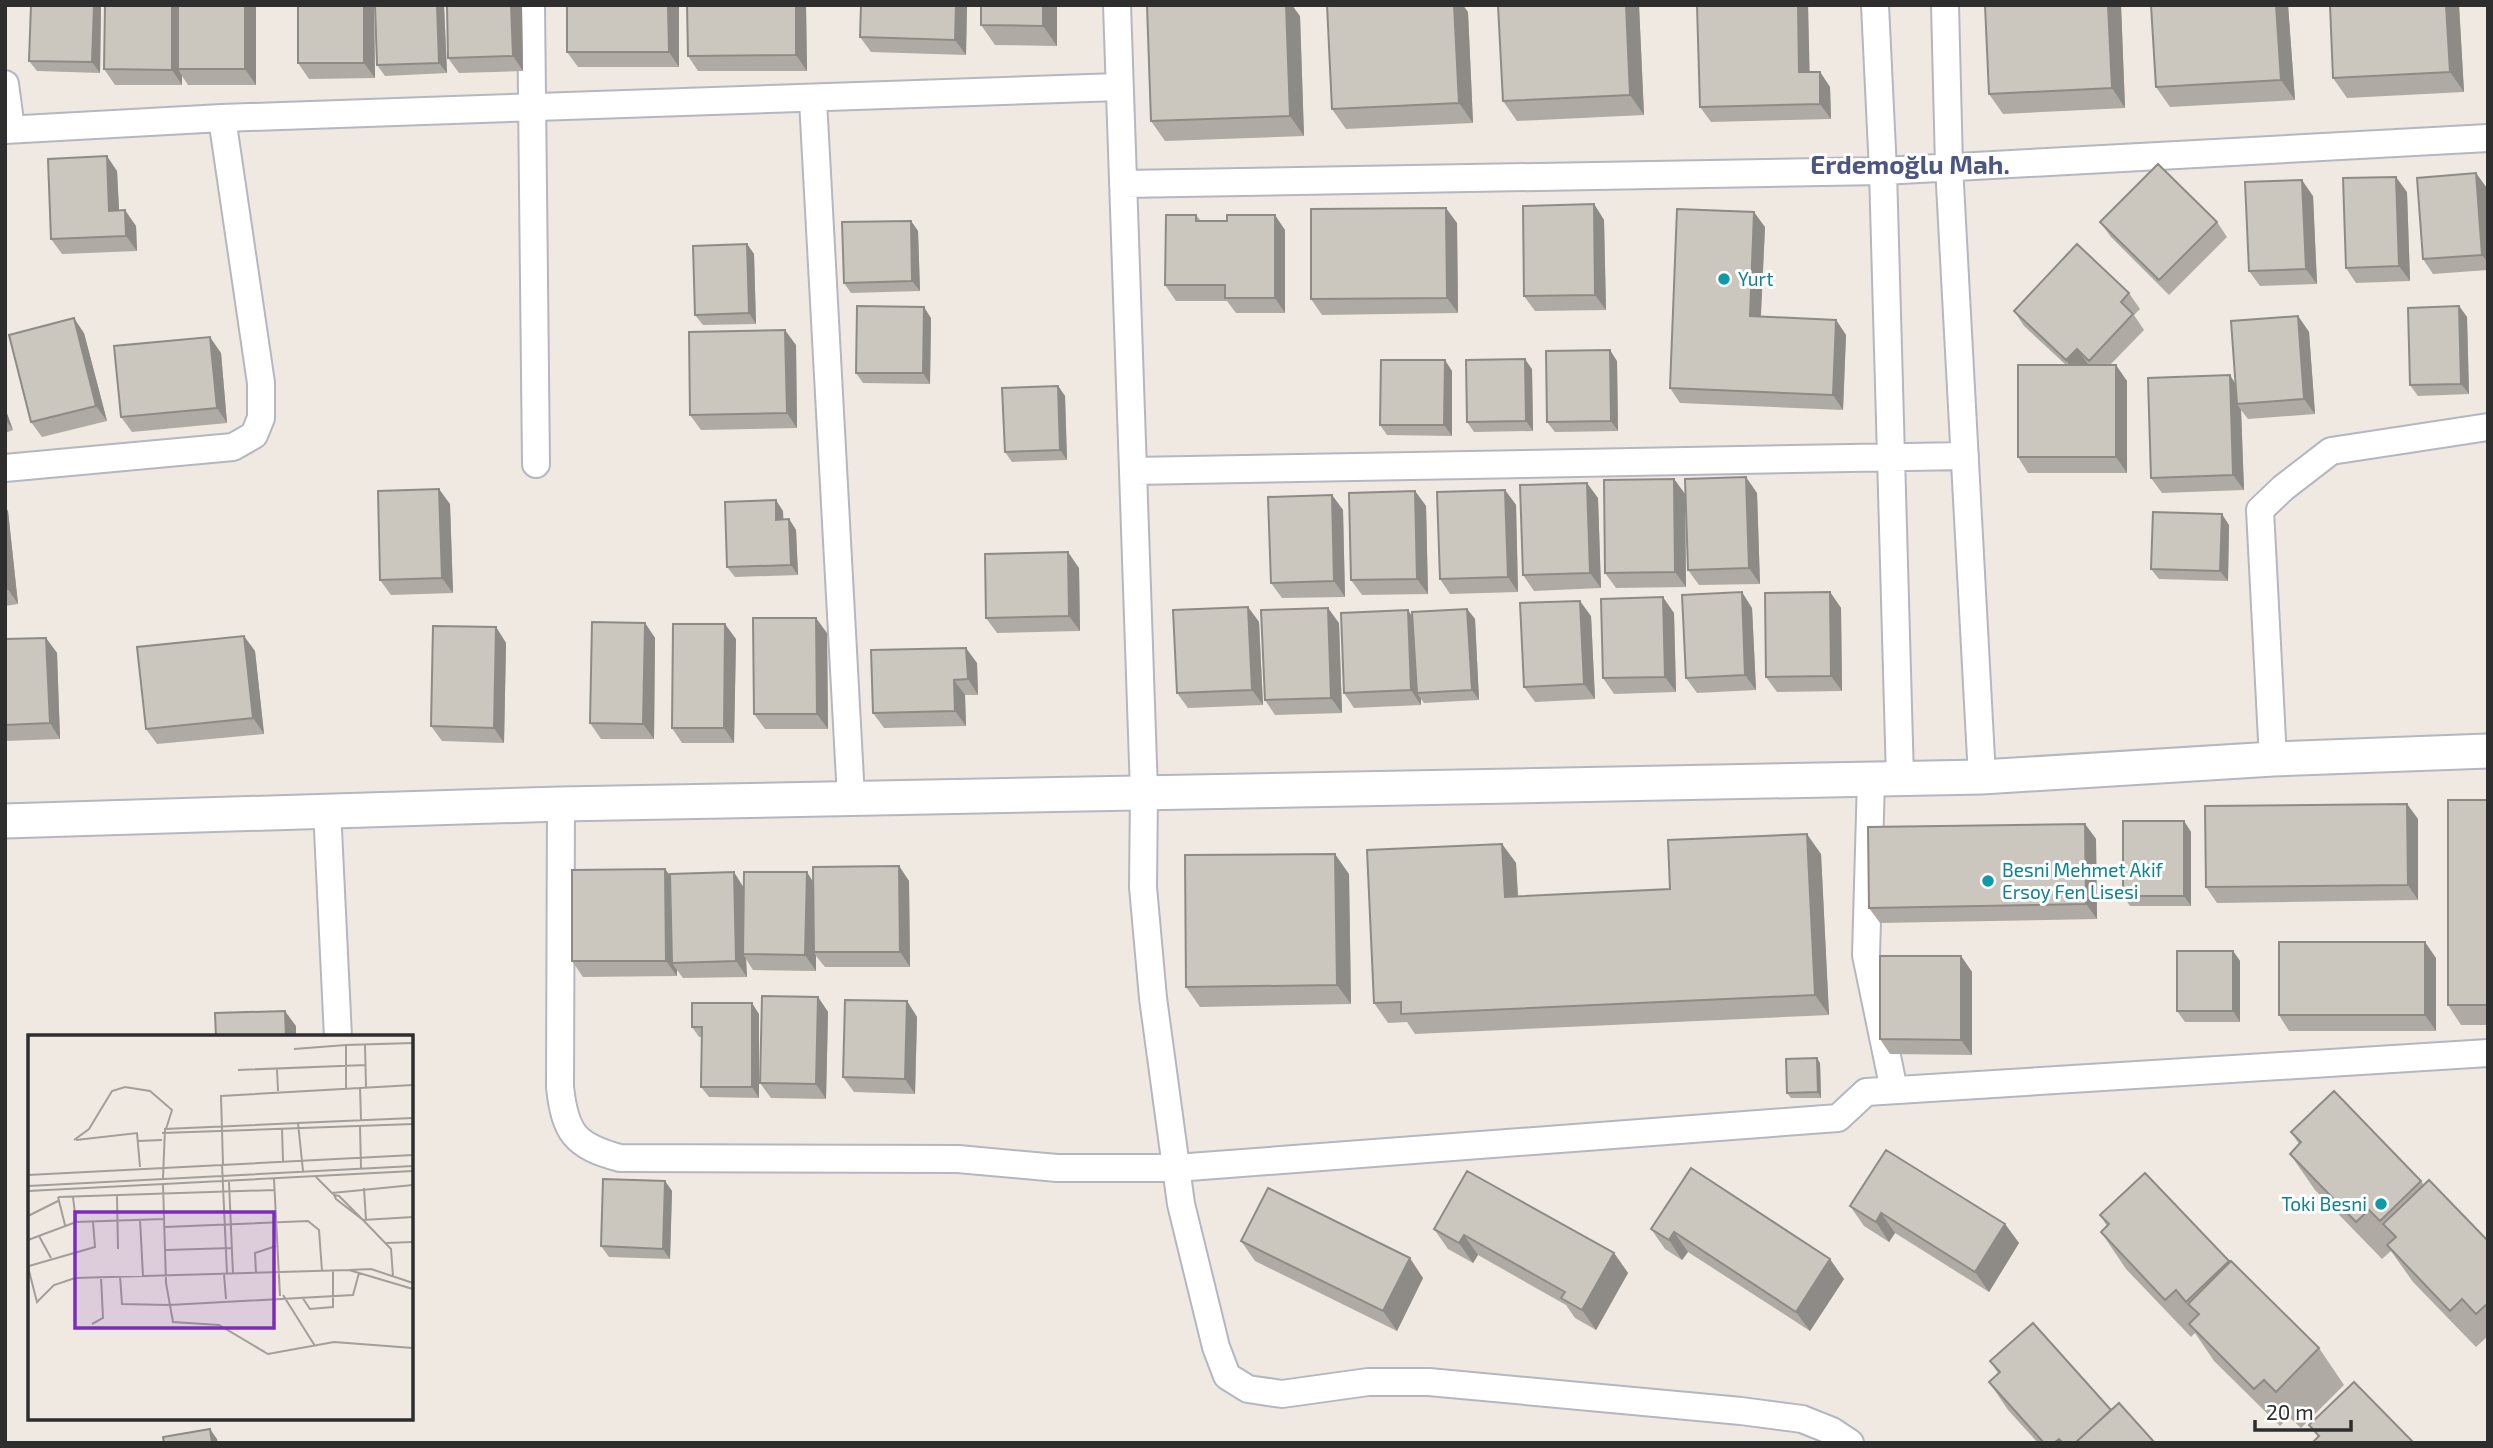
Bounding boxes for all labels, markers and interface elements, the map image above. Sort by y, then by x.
district label: Erdemoğlu Mah. [1810,148,2010,179]
place label: Yurt [1738,267,1773,290]
marker: Yurt [1716,271,1732,287]
place label: Besni Mehmet Akif Ersoy Fen Lisesi [2002,858,2164,903]
marker: Besni Mehmet Akif Ersoy Fen Lisesi [1980,873,1996,889]
inset map [28,1035,413,1420]
place label: Toki Besni [2281,1192,2367,1215]
marker: Toki Besni [2373,1196,2389,1212]
scale bar [2255,1388,2351,1432]
text: 20 m [2266,1399,2314,1424]

